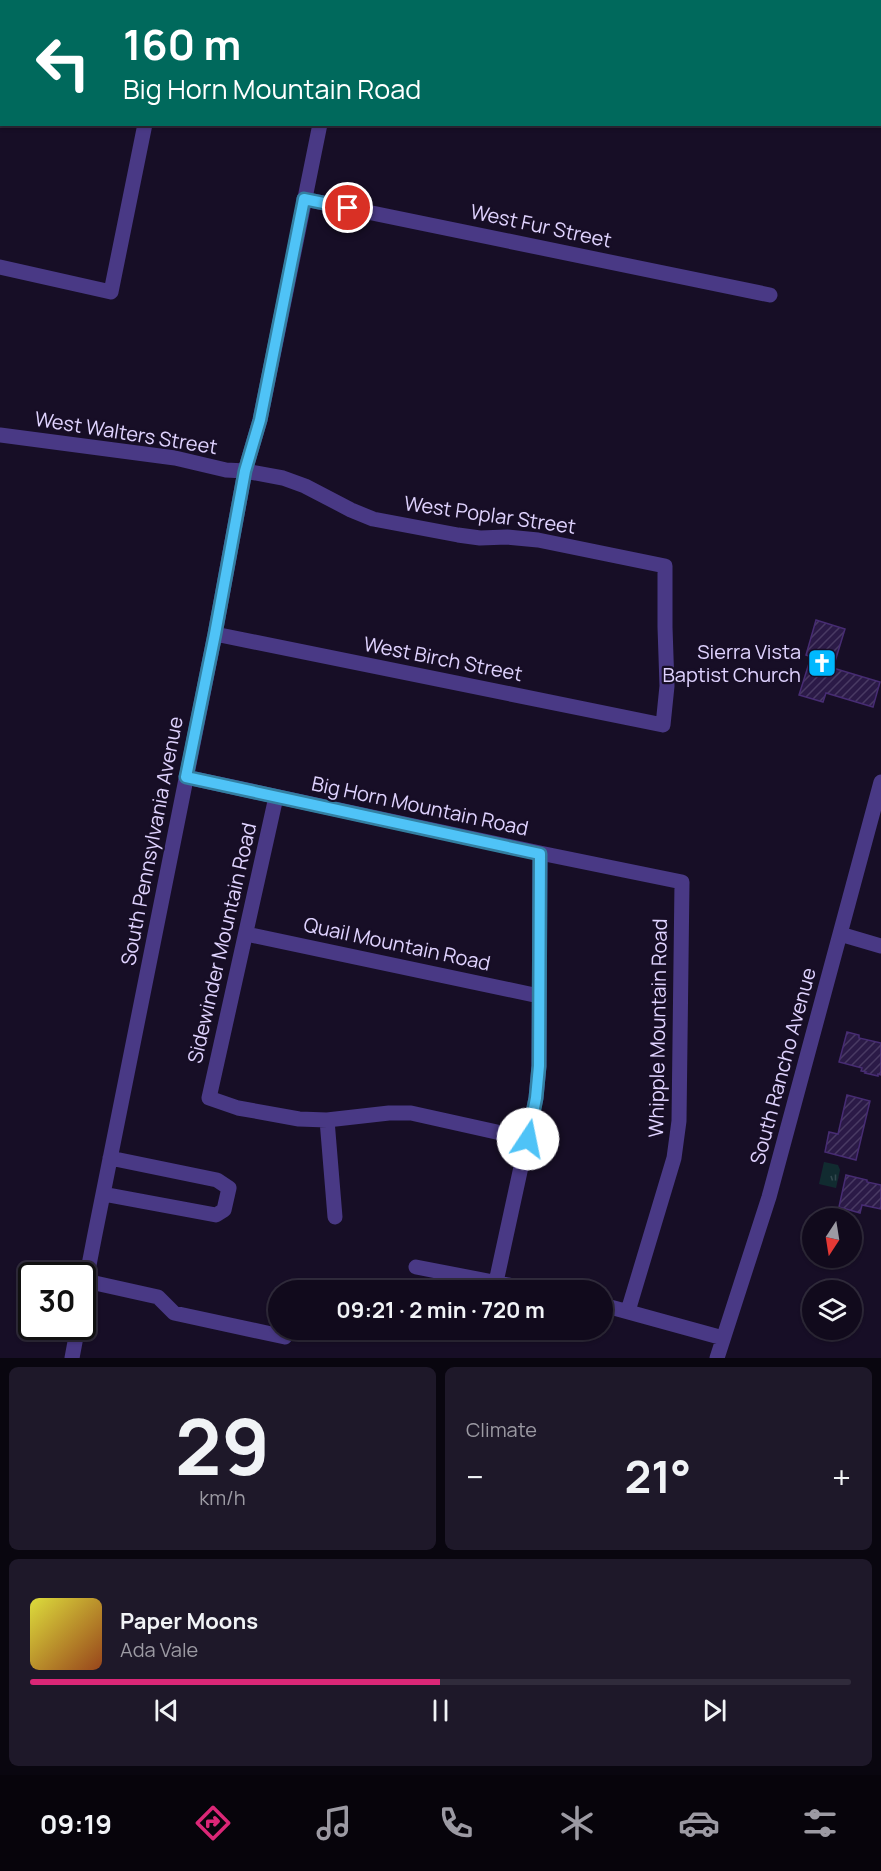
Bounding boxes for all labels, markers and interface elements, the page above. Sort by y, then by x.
text: 160 m [123,15,241,73]
icon: left [24,24,102,102]
text: Big Horn Mountain Road [123,70,421,107]
pin [322,182,373,233]
icon: arrive [331,191,364,224]
street label: West Fur Street [468,197,614,254]
street label: West Walters Street [33,405,219,460]
street label: West Poplar Street [402,489,578,540]
street label: West Birch Street [361,630,525,687]
place label: Sierra Vista Baptist Church [663,638,801,688]
church icon: Sierra Vista Baptist Church [806,647,838,679]
street label: South Pennsylvania Avenue [114,714,189,968]
street label: Big Horn Mountain Road [309,769,531,842]
street label: Sidewinder Mountain Road [181,820,262,1066]
street label: Quail Mountain Road [301,911,493,976]
street label: Whipple Mountain Road [642,918,673,1138]
street label: South Rancho Avenue [743,964,822,1167]
position arrow [496,1107,560,1171]
north arrow [802,1208,862,1268]
map controls [802,1208,862,1340]
speed limit sign: 30 [18,1262,96,1340]
button: layers [802,1280,862,1340]
text: 09:21 · 2 min · 720 m [336,1295,545,1325]
text: 29 [175,1392,270,1498]
text: Climate [466,1416,537,1443]
text: 21° [625,1445,691,1507]
text: − [466,1454,484,1499]
text: + [832,1454,851,1499]
text: km/h [199,1484,246,1511]
text: Paper Moons [120,1606,258,1636]
text: Ada Vale [120,1636,198,1663]
icon: previous [150,1694,183,1727]
icon: pause [424,1694,457,1727]
icon: next [698,1694,731,1727]
icon: directions [192,1802,234,1844]
icon: music [313,1802,355,1844]
icon: phone [435,1802,477,1844]
icon: climate [556,1802,598,1844]
icon: car [678,1802,720,1844]
icon: filters [799,1802,841,1844]
text: 09:19 [40,1805,112,1842]

